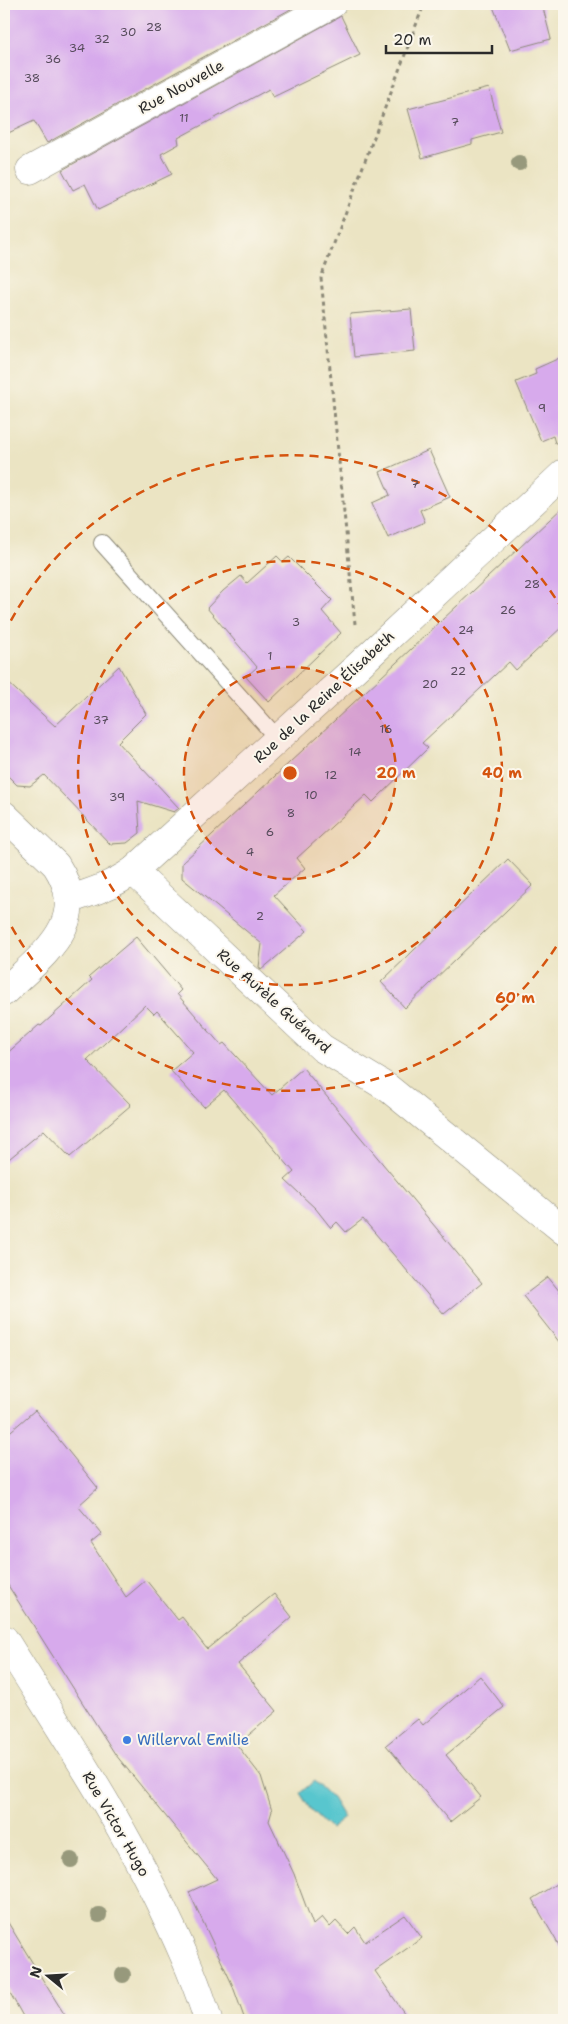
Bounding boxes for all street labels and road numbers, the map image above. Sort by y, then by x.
street label: Rue Nouvelle [135,55,227,119]
street label: Rue de la Reine Élisabeth [249,626,399,768]
street label: Rue Aurèle Guénard [213,944,336,1058]
street label: Rue Victor Hugo [78,1768,154,1880]

